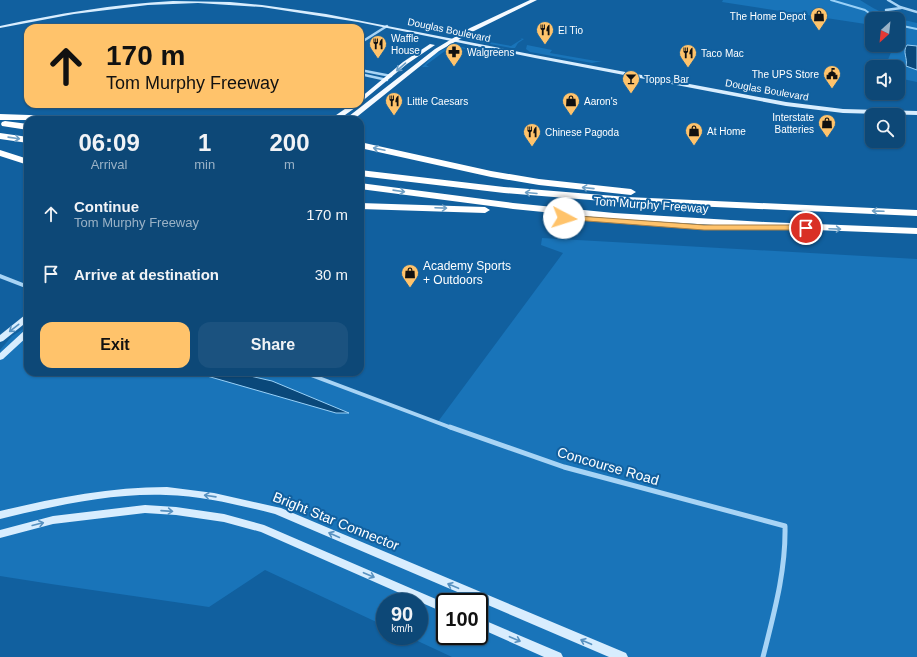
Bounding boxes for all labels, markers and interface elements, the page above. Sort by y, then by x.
shop icon: The Home Depot [809,6,829,31]
place label: The Home Depot [730,11,806,22]
north arrow [865,12,905,52]
map controls [865,12,905,148]
street label: Douglas Boulevard [407,16,491,44]
restaurant icon: El Tio [535,20,555,45]
place label: El Tio [558,25,583,36]
place label: Waffle House [391,33,420,56]
restaurant icon: Waffle House [368,34,388,59]
icon: ahead [40,40,92,92]
text: 170 m [106,40,185,71]
pharmacy icon: Walgreens [444,42,464,67]
restaurant icon: Taco Mac [678,43,698,68]
place label: Walgreens [467,47,514,58]
place label: Taco Mac [701,48,744,59]
button: sound [865,60,905,100]
one-way arrow [396,63,406,72]
public building icon: The UPS Store [822,64,842,89]
bar icon: Topps Bar [621,69,641,94]
place label: The UPS Store [752,69,819,80]
text: Tom Murphy Freeway [106,73,279,93]
place label: Topps Bar [644,74,690,85]
street label: Douglas Boulevard [724,77,810,103]
restaurant icon: Little Caesars [384,91,404,116]
shop icon: Aaron's [561,91,581,116]
place label: Little Caesars [407,96,468,107]
place label: Aaron's [584,96,618,107]
button: search [865,108,905,148]
place label: Interstate Batteries [772,112,814,135]
shop icon: Interstate Batteries [817,113,837,138]
shop icon: At Home [684,121,704,146]
restaurant icon: Chinese Pagoda [522,122,542,147]
place label: At Home [707,126,746,137]
place label: Chinese Pagoda [545,127,619,138]
text: 06:09 [78,129,140,156]
text: 1 [198,129,211,156]
text: 200 [270,129,310,156]
one-way arrow [7,134,20,142]
one-way arrow [373,145,386,153]
text: Arrival [91,157,128,172]
text: min [194,157,215,172]
text: m [284,157,295,172]
one-way arrow [582,184,595,191]
one-way arrow [392,187,405,195]
one-way arrow [525,189,538,196]
street label: Tom Murphy Freeway [593,194,709,216]
position arrow [543,197,585,239]
text: Continue [74,198,139,215]
icon: ahead [40,203,62,225]
one-way arrow [434,204,447,211]
text: 170 m [306,206,348,223]
one-way arrow [872,207,885,215]
pin [789,211,823,245]
text: Tom Murphy Freeway [74,215,199,230]
icon: arrive [795,217,817,239]
one-way arrow [828,225,841,232]
place label: Academy Sports + Outdoors [423,259,511,287]
icon: arrive [40,263,62,285]
shop icon: Academy Sports + Outdoors [400,263,420,288]
text: Arrive at destination [74,266,219,283]
text: 30 m [315,266,348,283]
button: Exit [40,322,190,368]
button: Share [198,322,348,368]
one-way arrow [9,324,20,333]
street label: Concourse Road [555,444,661,488]
street label: Bright Star Connector [271,488,402,554]
one-way arrow [204,492,217,500]
one-way arrow [160,507,173,514]
one-way arrow [31,520,44,527]
one-way arrow [328,531,340,539]
one-way arrow [362,572,374,580]
one-way arrow [448,582,460,589]
speed limit sign: 100 [436,593,488,645]
text: 90 [391,603,413,625]
text: km/h [391,623,413,634]
one-way arrow [508,635,520,643]
one-way arrow [581,638,593,645]

